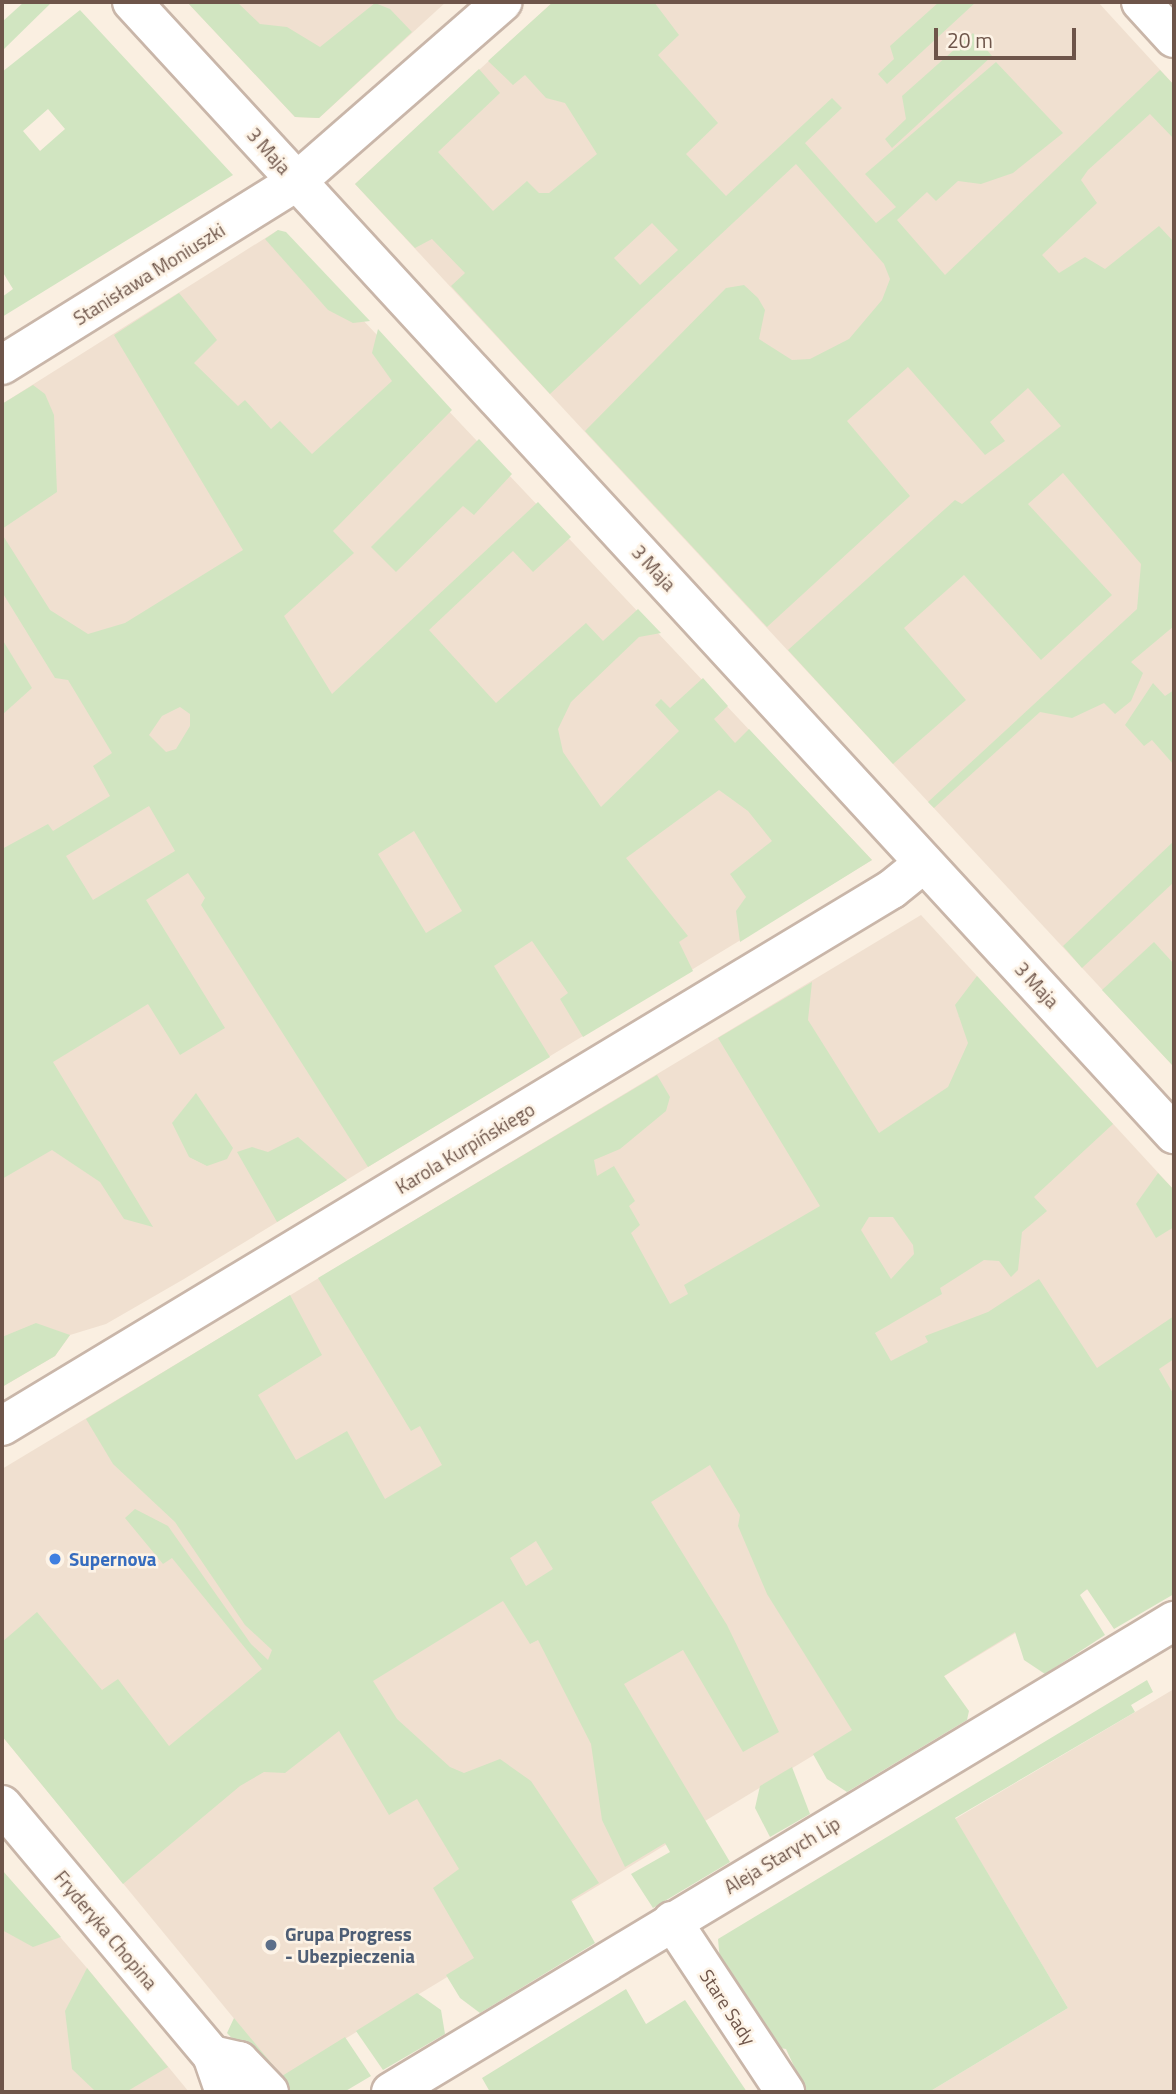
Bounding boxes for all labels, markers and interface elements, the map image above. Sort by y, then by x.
scale bar [938,14,1080,58]
text: 20 m [947,24,993,56]
street label: 3 Maja [242,123,296,179]
street label: Stanisława Moniuszki [69,218,229,330]
street label: 3 Maja [627,540,681,596]
street label: 3 Maja [1010,957,1064,1013]
street label: Karola Kurpińskiego [391,1098,539,1198]
place label: Supernova [69,1548,156,1570]
marker: Supernova [47,1551,63,1567]
street label: Aleja Starych Lip [720,1811,844,1899]
street label: Fryderyka Chopina [50,1866,162,1994]
place label: Grupa Progress - Ubezpieczenia [285,1923,415,1967]
marker: Grupa Progress - Ubezpieczenia [263,1937,279,1953]
street label: Stare Sady [695,1965,761,2049]

